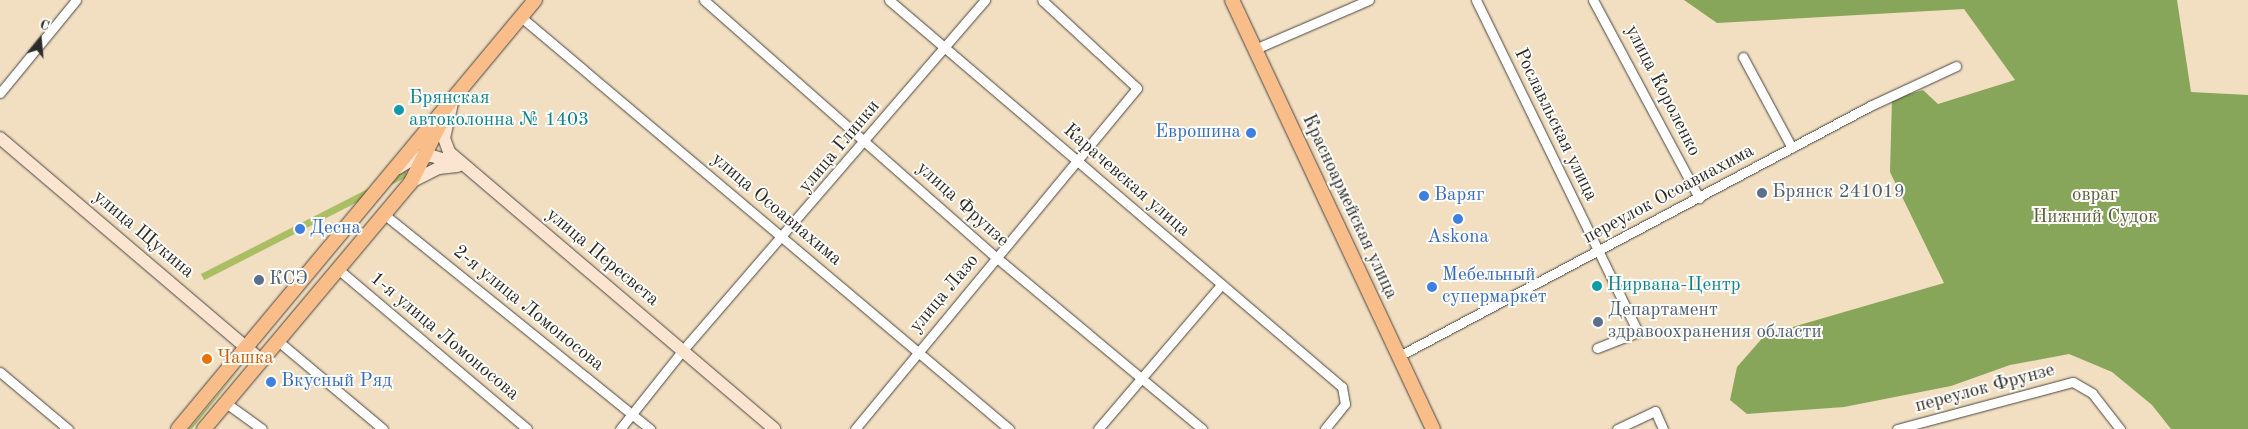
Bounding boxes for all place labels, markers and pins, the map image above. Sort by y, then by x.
place label: Брянская автоколонна № 1403 [409,88,589,132]
marker: Брянская автоколонна № 1403 [393,104,405,116]
place label: Еврошина [1155,122,1241,144]
marker: Еврошина [1245,127,1257,139]
place label: Брянск 241019 [1772,182,1905,204]
place label: Варяг [1434,185,1485,207]
marker: Брянск 241019 [1756,187,1768,199]
marker: Варяг [1418,190,1430,202]
marker: Askona [1452,213,1464,225]
place label: Десна [310,218,361,240]
marker: Десна [294,223,306,235]
place label: Askona [1427,227,1489,249]
place label: Мебельный супермаркет [1442,265,1547,309]
place label: КСЭ [269,269,308,291]
marker: КСЭ [253,274,265,286]
place label: Нирвана-Центр [1607,275,1741,297]
marker: Нирвана-Центр [1591,280,1603,292]
marker: Мебельный супермаркет [1426,281,1438,293]
place label: Департамент здравоохранения области [1608,300,1822,344]
marker: Департамент здравоохранения области [1592,316,1604,328]
place label: Чашка [217,348,274,370]
marker: Чашка [201,353,213,365]
place label: Вкусный Ряд [281,371,392,393]
marker: Вкусный Ряд [265,376,277,388]

